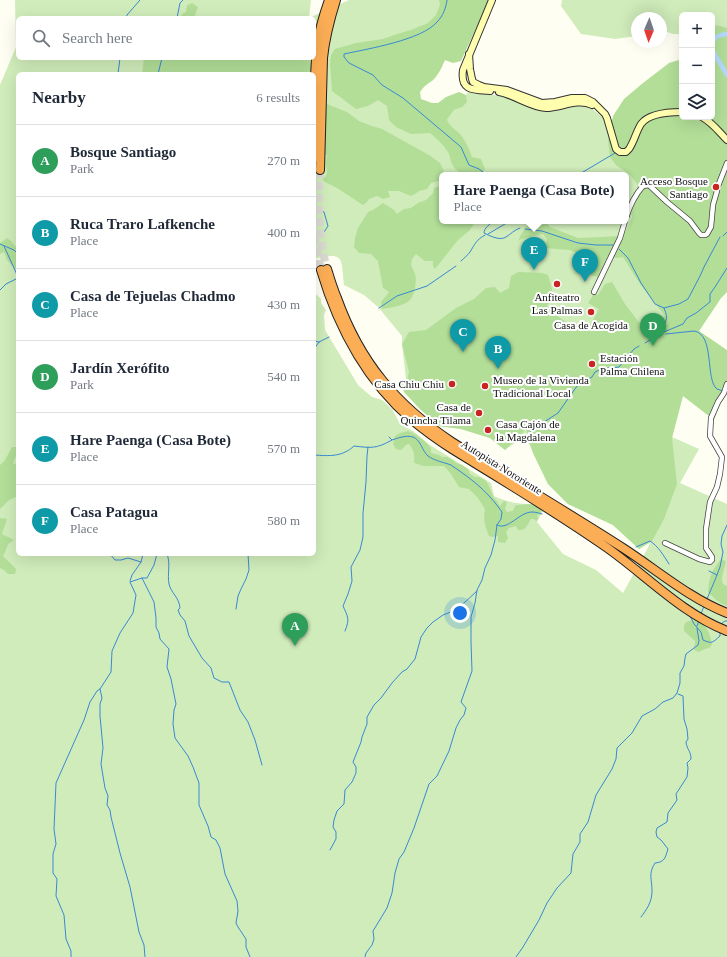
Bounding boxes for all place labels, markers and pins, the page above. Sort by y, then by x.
place label: Acceso Bosque Santiago [640,175,708,200]
marker: Acceso Bosque Santiago [711,182,721,192]
pin: E [521,237,547,270]
pin: F [572,249,598,282]
marker: Anfiteatro Las Palmas [552,279,562,289]
place label: Anfiteatro Las Palmas [532,291,582,316]
marker: Casa de Acogida [586,307,596,317]
pin: D [640,313,666,346]
pin: C [450,319,476,352]
place label: Casa de Acogida [554,319,628,331]
pin: B [485,336,511,369]
place label: Estación Palma Chilena [600,352,665,377]
marker: Estación Palma Chilena [587,359,597,369]
place label: Museo de la Vivienda Tradicional Local [493,374,589,399]
place label: Casa Chiu Chiu [374,378,444,390]
marker: Casa Chiu Chiu [447,379,457,389]
marker: Museo de la Vivienda Tradicional Local [480,381,490,391]
place label: Casa de Quincha Tilama [400,401,471,426]
marker: Casa de Quincha Tilama [474,408,484,418]
place label: Casa Cajón de la Magdalena [496,418,560,443]
marker: Casa Cajón de la Magdalena [483,425,493,435]
pin: A [282,613,308,646]

